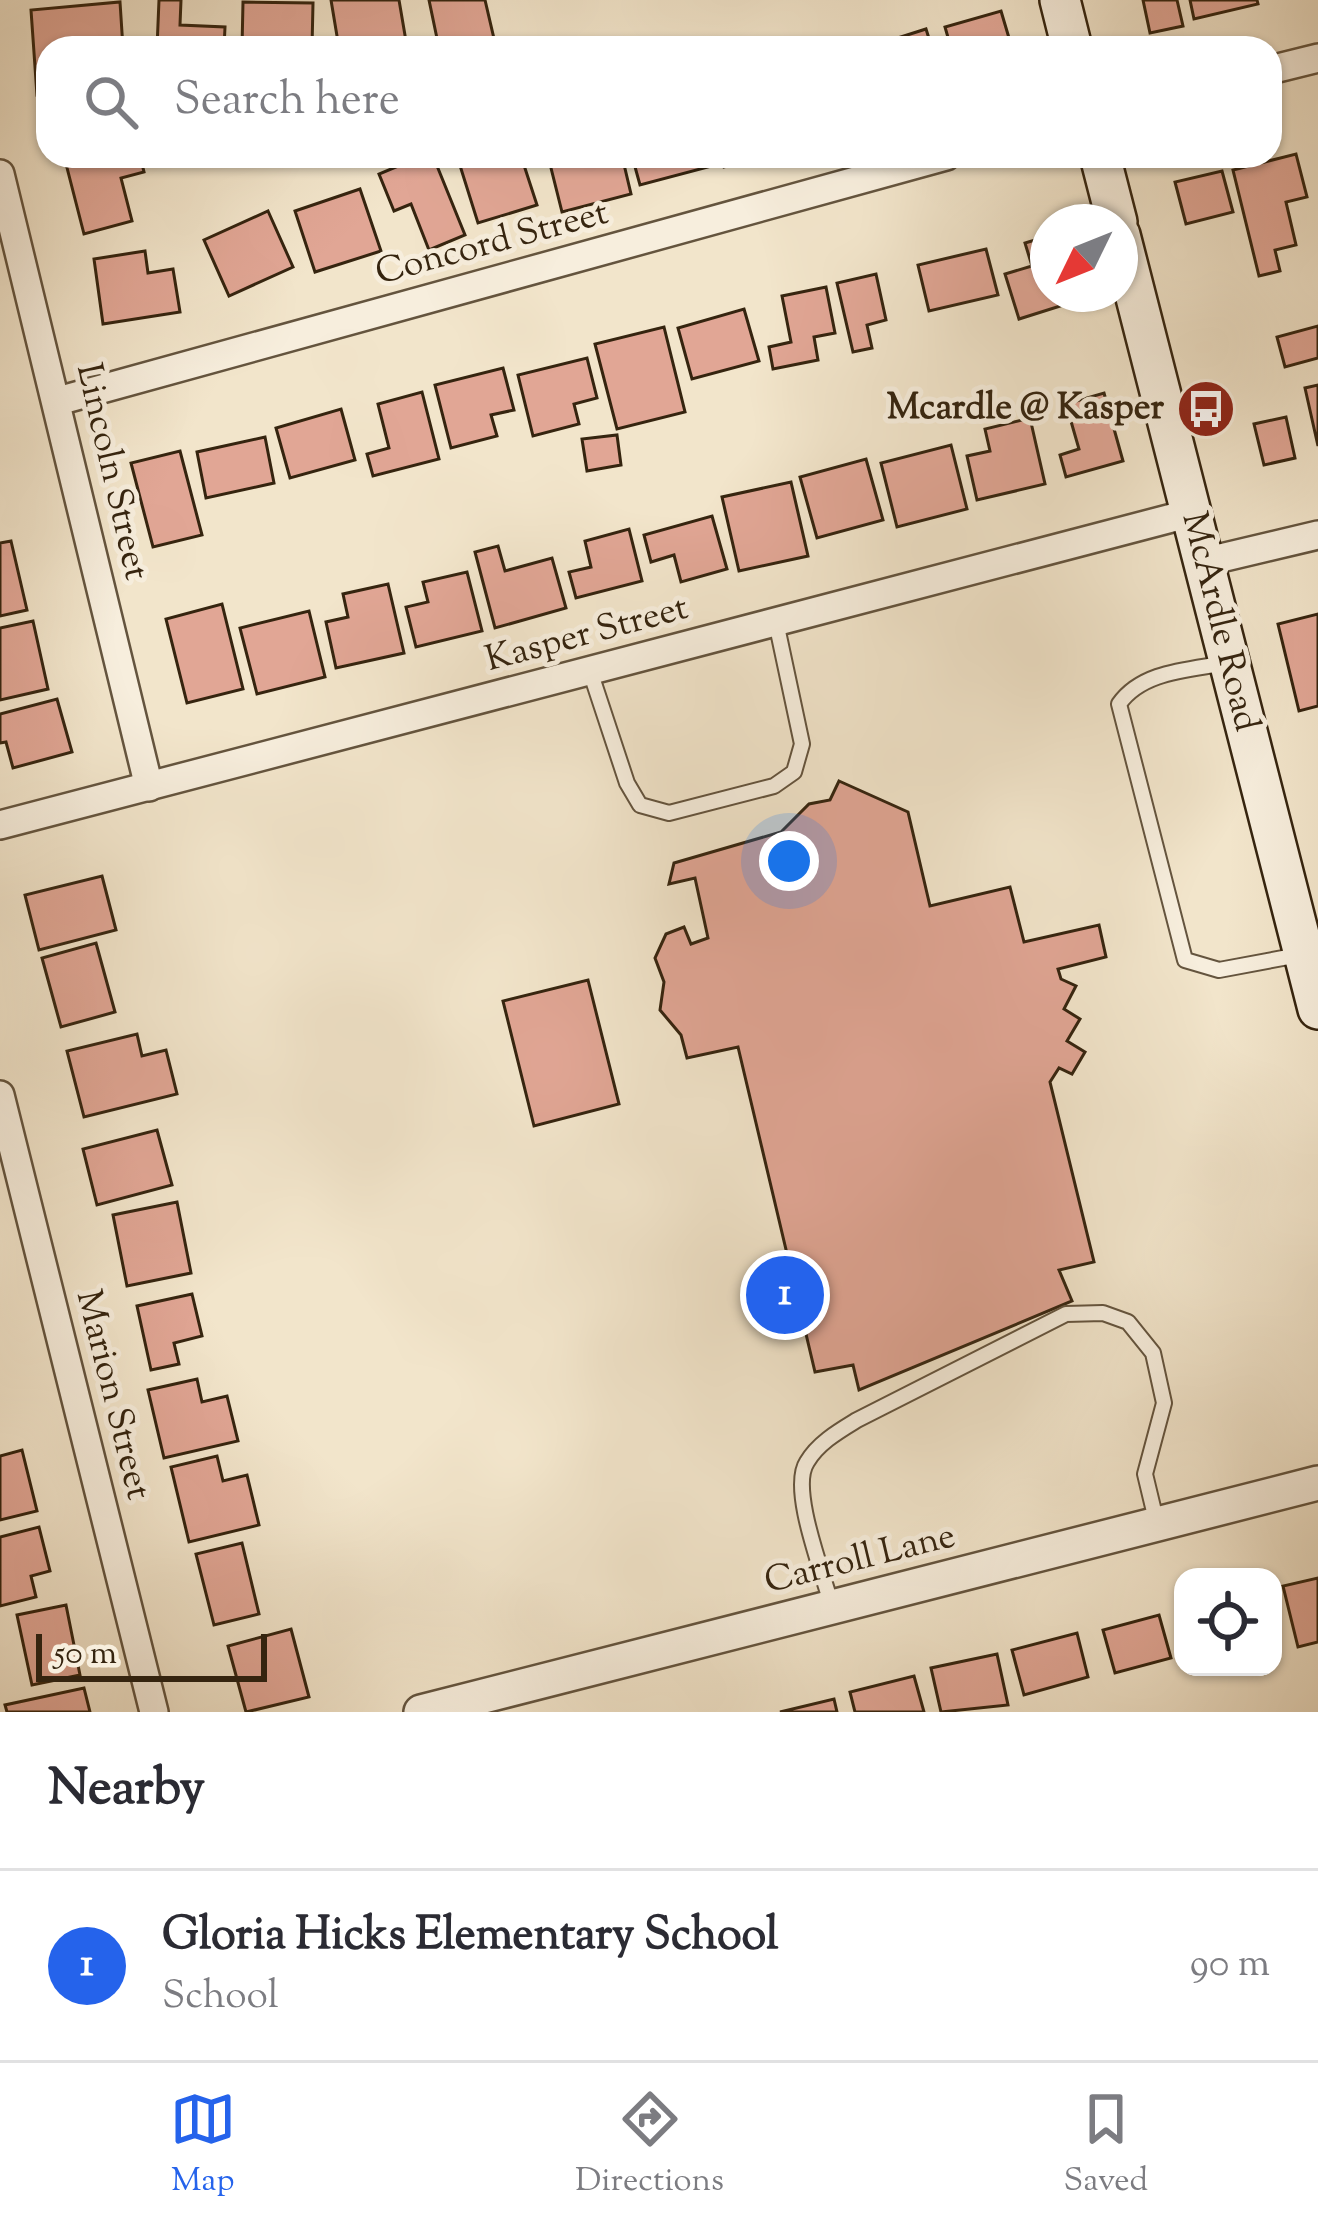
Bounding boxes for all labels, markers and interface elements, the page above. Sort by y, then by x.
search box [36,36,1282,168]
icon: search [78,69,144,135]
text: Search here [174,70,400,135]
street label: Concord Street [370,188,614,300]
north arrow [1030,204,1138,312]
street label: Lincoln Street [61,359,161,585]
bus stop icon: Mcardle @ Kasper [1175,378,1237,440]
place label: Mcardle @ Kasper [887,383,1164,435]
street label: McArdle Road [1167,507,1271,737]
street label: Kasper Street [480,583,694,687]
your location [759,831,819,891]
pin: 1 [746,1250,824,1340]
street label: Marion Street [61,1285,163,1505]
street label: Carroll Lane [759,1511,961,1609]
map controls [1174,1568,1282,1676]
button: locate [1174,1568,1282,1676]
scale bar [36,1628,267,1681]
text: 50 m [54,1631,117,1679]
text: Nearby [48,1754,205,1827]
text: Gloria Hicks Elementary School [162,1905,779,1970]
text: 1 [80,1938,94,1994]
text: 90 m [1190,1938,1270,1994]
text: School [162,1970,279,2026]
tab: Map [170,2086,236,2206]
tab: Directions [575,2086,724,2206]
tab: Saved [1064,2086,1148,2206]

